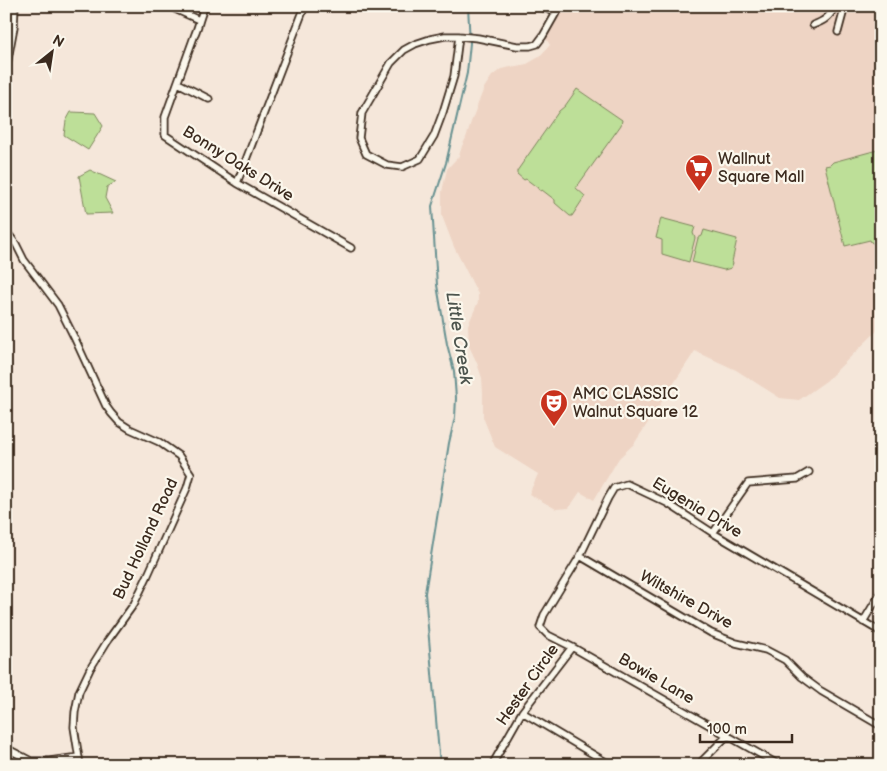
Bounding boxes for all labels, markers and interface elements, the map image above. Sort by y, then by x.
north arrow [28,28,78,78]
text: N [49,31,67,51]
street label: Bonny Oaks Drive [179,122,297,206]
place label: Wallnut Square Mall [718,150,804,187]
supermarket icon: Wallnut Square Mall [684,153,714,192]
water label: Little Creek [441,290,477,387]
place label: AMC CLASSIC Walnut Square 12 [573,385,699,422]
theatre icon: AMC CLASSIC Walnut Square 12 [539,388,569,427]
street label: Eugenia Drive [649,474,746,543]
street label: Bud Holland Road [110,475,182,603]
street label: Wiltshire Drive [636,567,736,634]
street label: Hester Circle [493,640,563,729]
street label: Bowie Lane [615,650,698,709]
scale bar [700,711,792,743]
text: 100 m [707,720,747,739]

